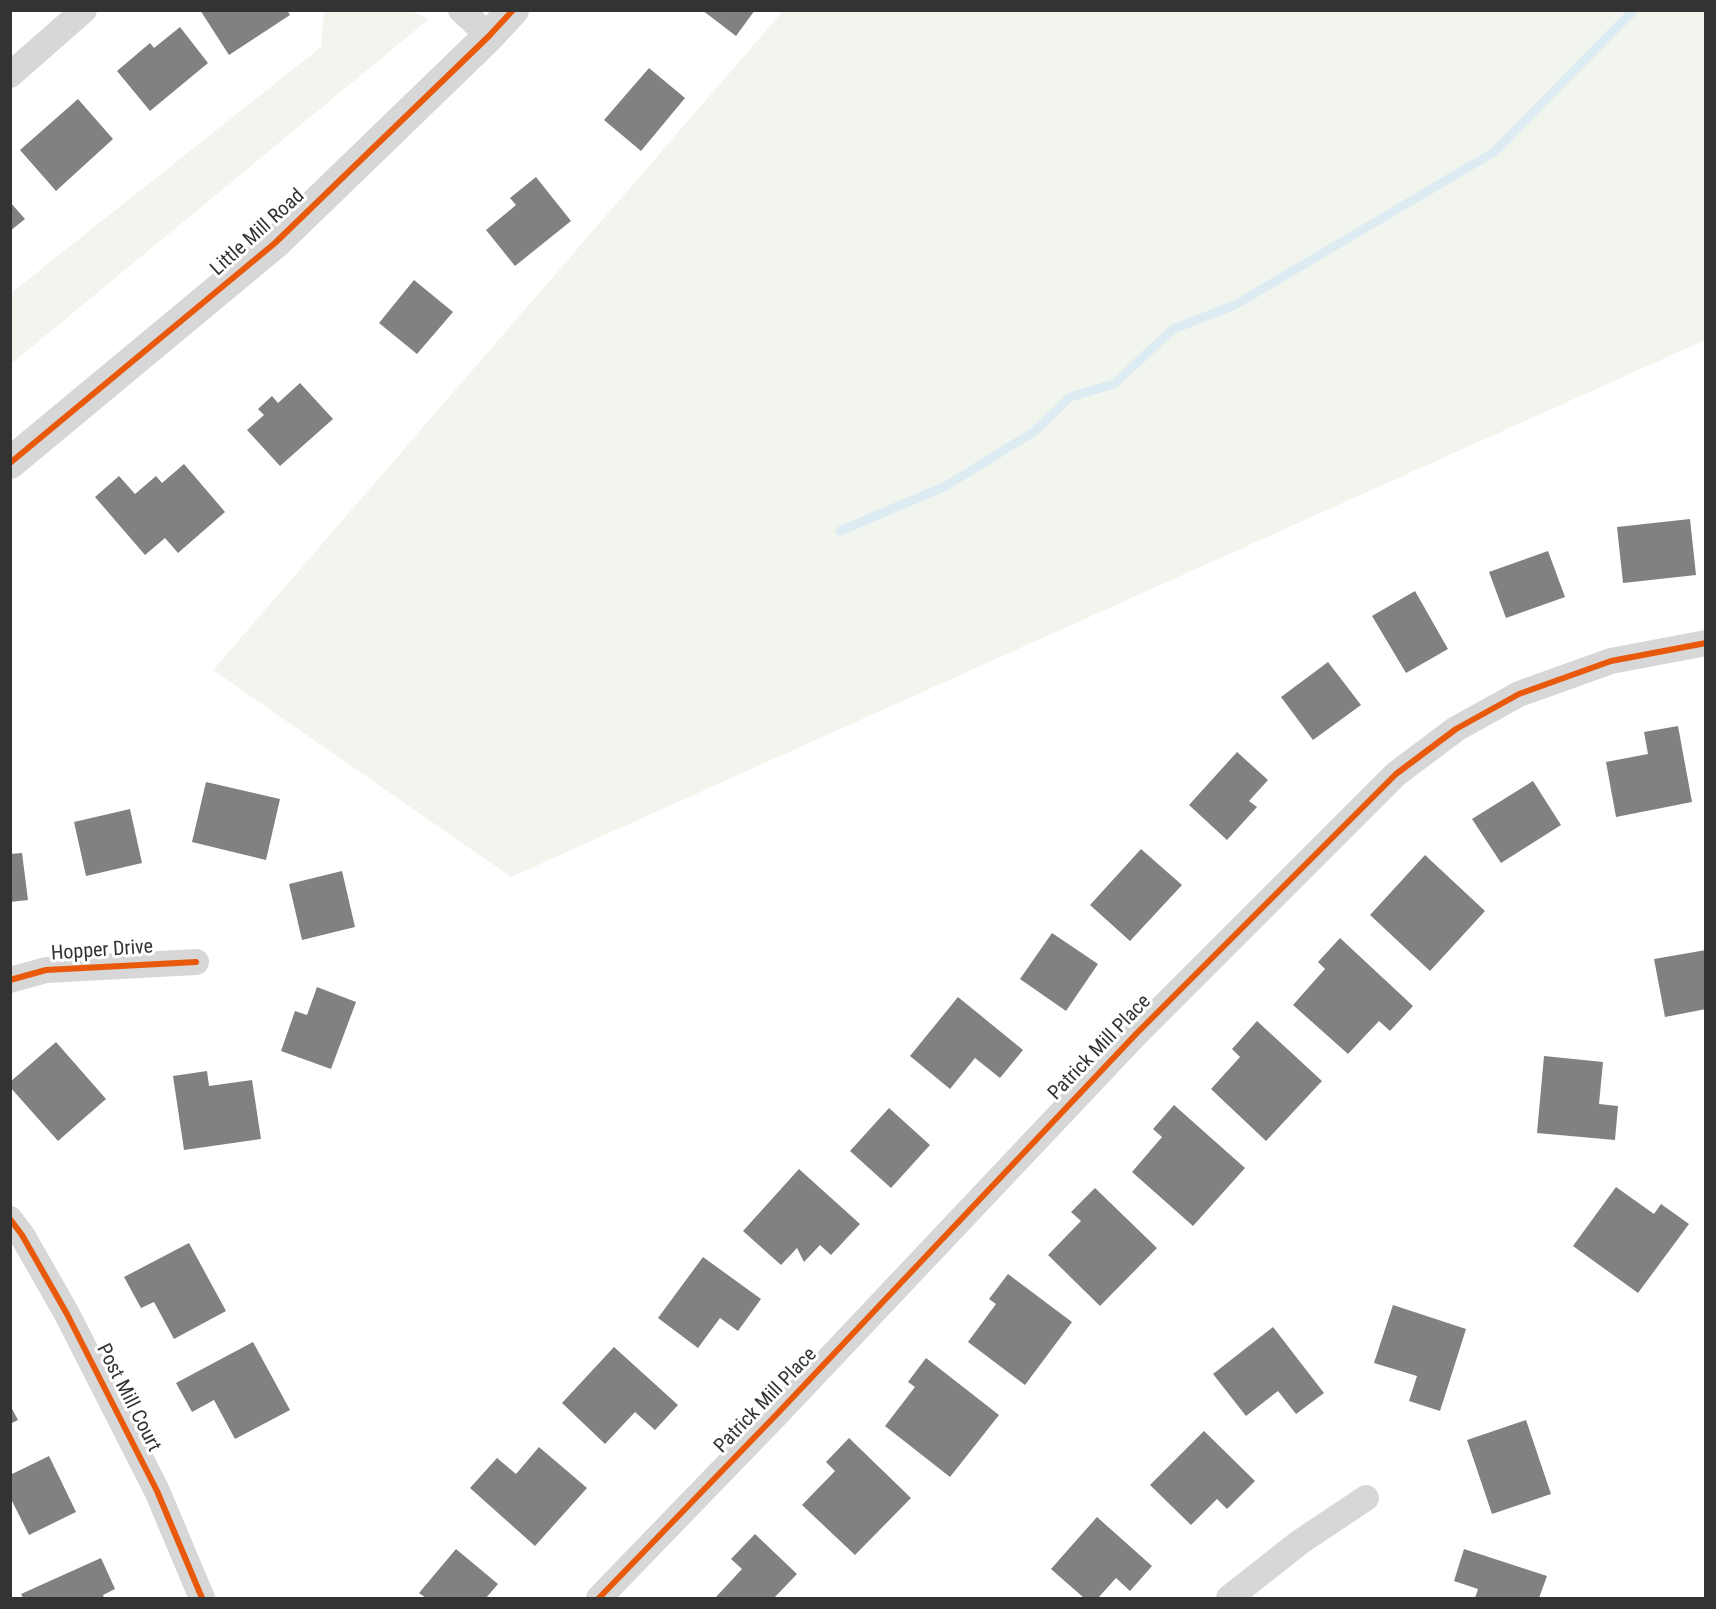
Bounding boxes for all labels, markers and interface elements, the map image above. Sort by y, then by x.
street label: Little Mill Road [206,185,310,281]
street label: Hopper Drive [50,935,154,967]
street label: Patrick Mill Place [1044,990,1156,1106]
street label: Post Mill Court [91,1340,165,1456]
street label: Patrick Mill Place [710,1343,822,1459]

